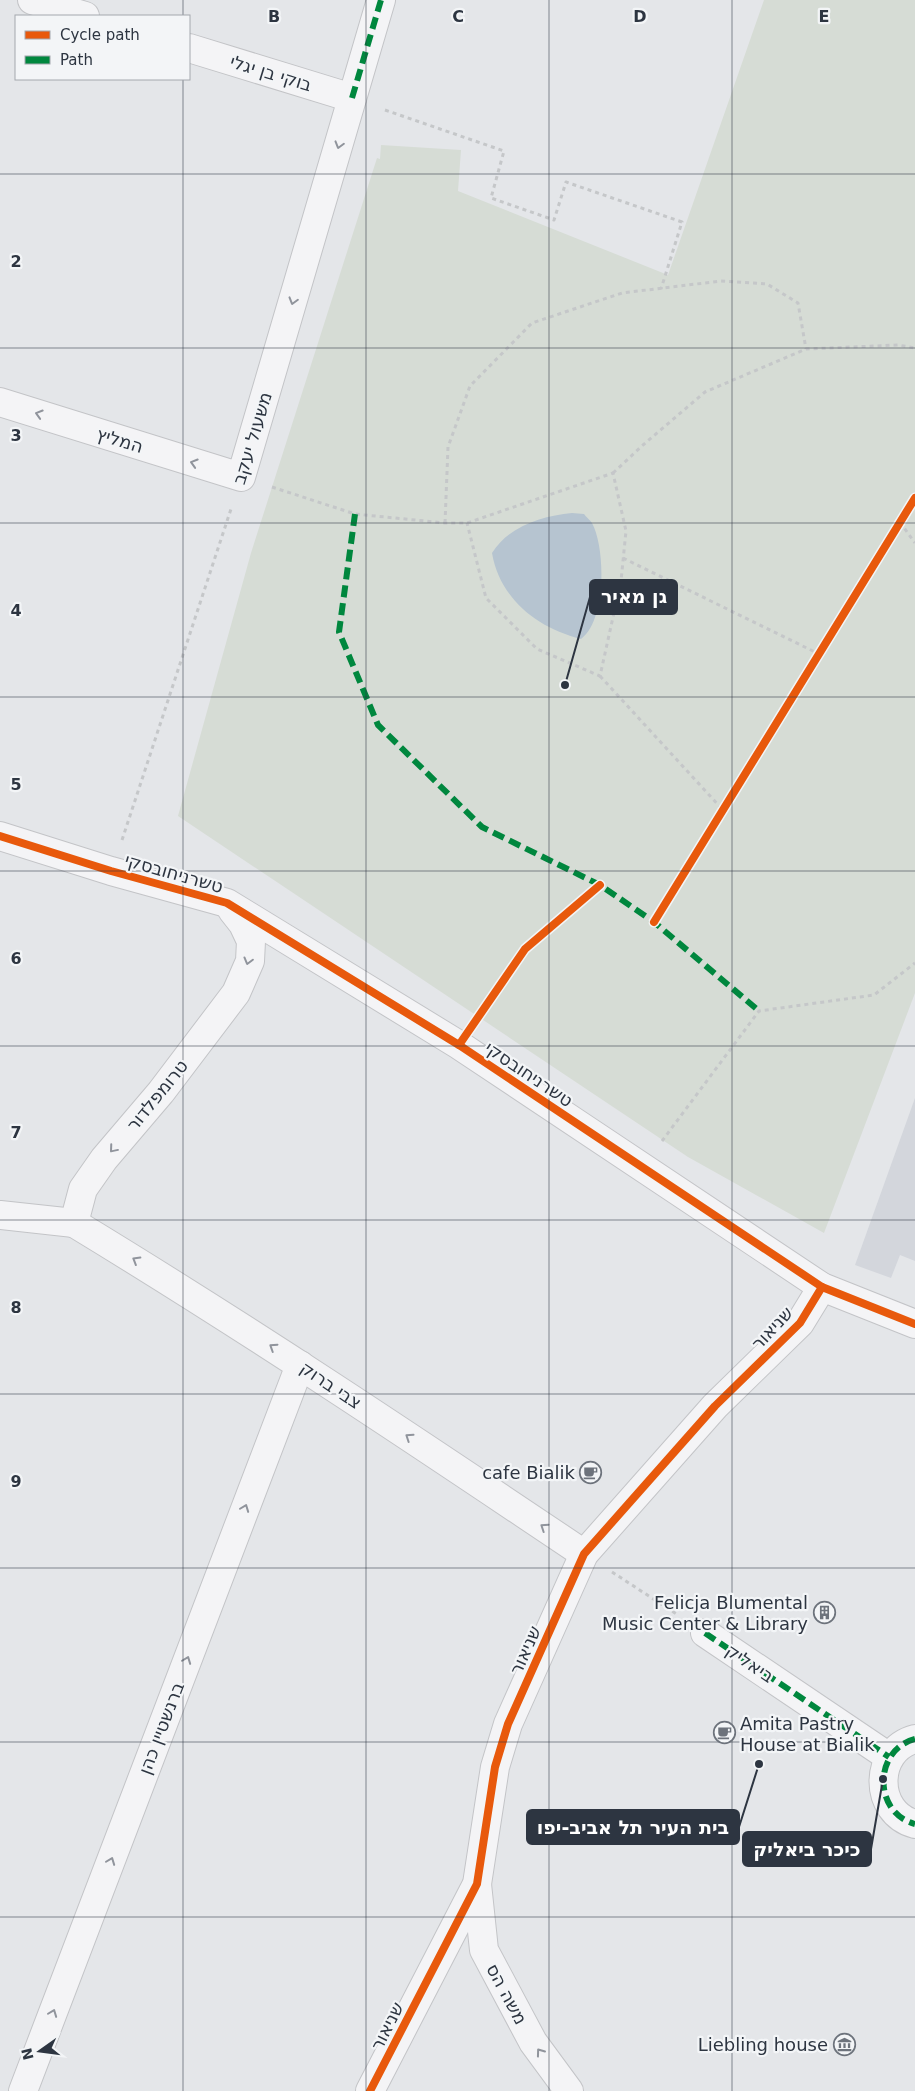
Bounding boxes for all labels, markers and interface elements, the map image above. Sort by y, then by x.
text: B [268,7,280,26]
text: C [452,7,464,26]
text: D [633,7,647,26]
text: E [819,7,829,26]
legend [15,15,190,80]
text: Cycle path [60,26,140,44]
text: Path [60,51,93,69]
street label: בוקי בן יגלי [227,51,315,95]
one-way arrow [334,141,344,149]
text: 2 [10,252,22,271]
one-way arrow [288,296,298,305]
street label: משעול יעקב [228,389,276,487]
one-way arrow [36,410,44,420]
street label: המליץ [94,423,146,457]
text: 3 [10,426,22,445]
one-way arrow [191,458,199,468]
callout: גן מאיר [590,580,677,614]
text: גן מאיר [601,585,667,608]
text: 4 [10,601,22,620]
text: 5 [10,775,22,794]
street label: טשרניחובסקי [122,849,226,897]
text: 6 [10,949,22,968]
one-way arrow [243,957,254,966]
street label: טשרניחובסקי [481,1037,577,1111]
street label: טרומפלדור [122,1055,192,1135]
text: 7 [10,1123,22,1142]
one-way arrow [109,1143,118,1152]
one-way arrow [132,1257,141,1267]
text: 8 [10,1298,22,1317]
street label: שניאור [747,1302,797,1354]
one-way arrow [269,1344,279,1353]
street label: צבי ברוק [296,1357,366,1413]
one-way arrow [405,1434,414,1443]
cafe icon: cafe Bialik [579,1460,603,1484]
place label: cafe Bialik [482,1462,576,1483]
text: 9 [10,1472,22,1491]
one-way arrow [239,1504,249,1513]
one-way arrow [540,1524,550,1533]
place label: Felicja Blumental Music Center & Library [602,1592,808,1634]
building icon: Felicja Blumental Music Center & Library [812,1600,836,1624]
street label: שניאור [505,1622,545,1678]
street label: ביאליק [722,1639,778,1687]
one-way arrow [181,1656,191,1665]
street label: ברנשטיין כהן [134,1679,188,1777]
place label: Amita Pastry House at Bialik [740,1713,875,1755]
cafe icon: Amita Pastry House at Bialik [712,1721,736,1745]
callout: בית העיר תל אביב-יפו [527,1810,739,1844]
text: בית העיר תל אביב-יפו [537,1816,729,1838]
callout: כיכר ביאליק [743,1832,871,1866]
text: כיכר ביאליק [753,1838,861,1861]
one-way arrow [104,1857,115,1866]
street label: משה הס [482,1960,532,2028]
street label: שניאור [366,1998,408,2054]
one-way arrow [47,2009,57,2018]
north arrow [15,2026,65,2076]
museum icon: Liebling house [832,2032,856,2056]
place label: Liebling house [698,2034,828,2055]
text: N [18,2047,37,2062]
one-way arrow [537,2048,546,2058]

